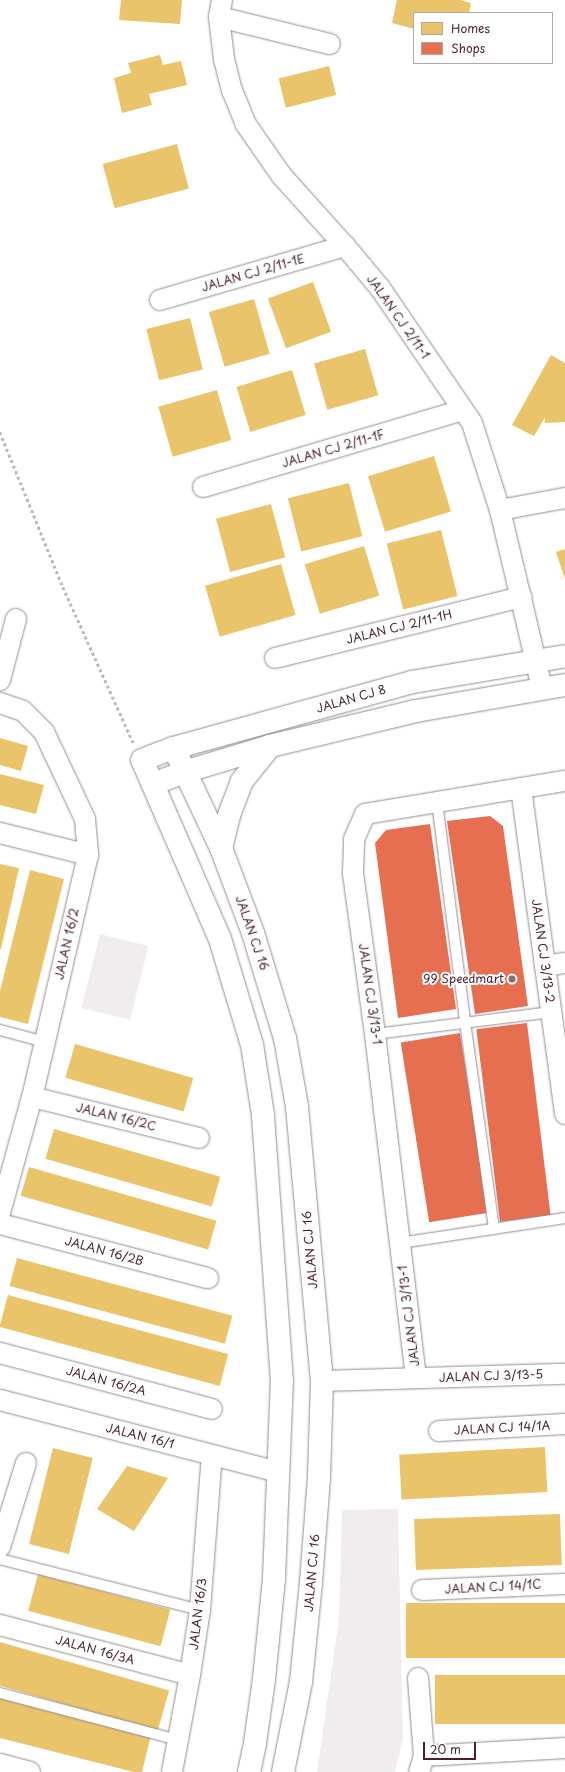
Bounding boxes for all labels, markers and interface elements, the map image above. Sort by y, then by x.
legend [413,12,553,64]
text: Homes [451,19,490,37]
text: Shops [451,39,485,57]
street label: JALAN CJ 2/11-1E [199,251,307,295]
street label: JALAN CJ 2/11-1 [364,272,432,362]
street label: JALAN CJ 2/11-1F [280,427,386,471]
street label: JALAN CJ 2/11-1H [344,607,454,647]
street label: JALAN CJ 8 [314,682,388,716]
street label: JALAN CJ 16 [232,893,272,973]
street label: JALAN CJ 3/13-2 [529,898,557,1004]
street label: JALAN 16/2 [52,907,82,981]
street label: JALAN CJ 3/13-1 [356,942,384,1046]
place label: 99 Speedmart [423,972,504,986]
marker: 99 Speedmart [507,974,517,984]
street label: JALAN 16/2C [75,1100,157,1134]
street label: JALAN CJ 16 [299,1210,321,1290]
street label: JALAN 16/2B [64,1234,144,1268]
street label: JALAN CJ 3/13-1 [396,1264,422,1368]
street label: JALAN 16/2A [65,1364,147,1398]
street label: JALAN CJ 3/13-5 [438,1367,544,1385]
street label: JALAN CJ 14/1A [453,1418,551,1438]
street label: JALAN 16/1 [105,1421,175,1451]
street label: JALAN CJ 16 [301,1533,323,1613]
street label: JALAN CJ 14/1C [444,1577,542,1597]
street label: JALAN 16/3 [187,1578,209,1650]
street label: JALAN 16/3A [54,1633,136,1667]
scale bar [425,1734,478,1760]
text: 20 m [430,1740,461,1758]

